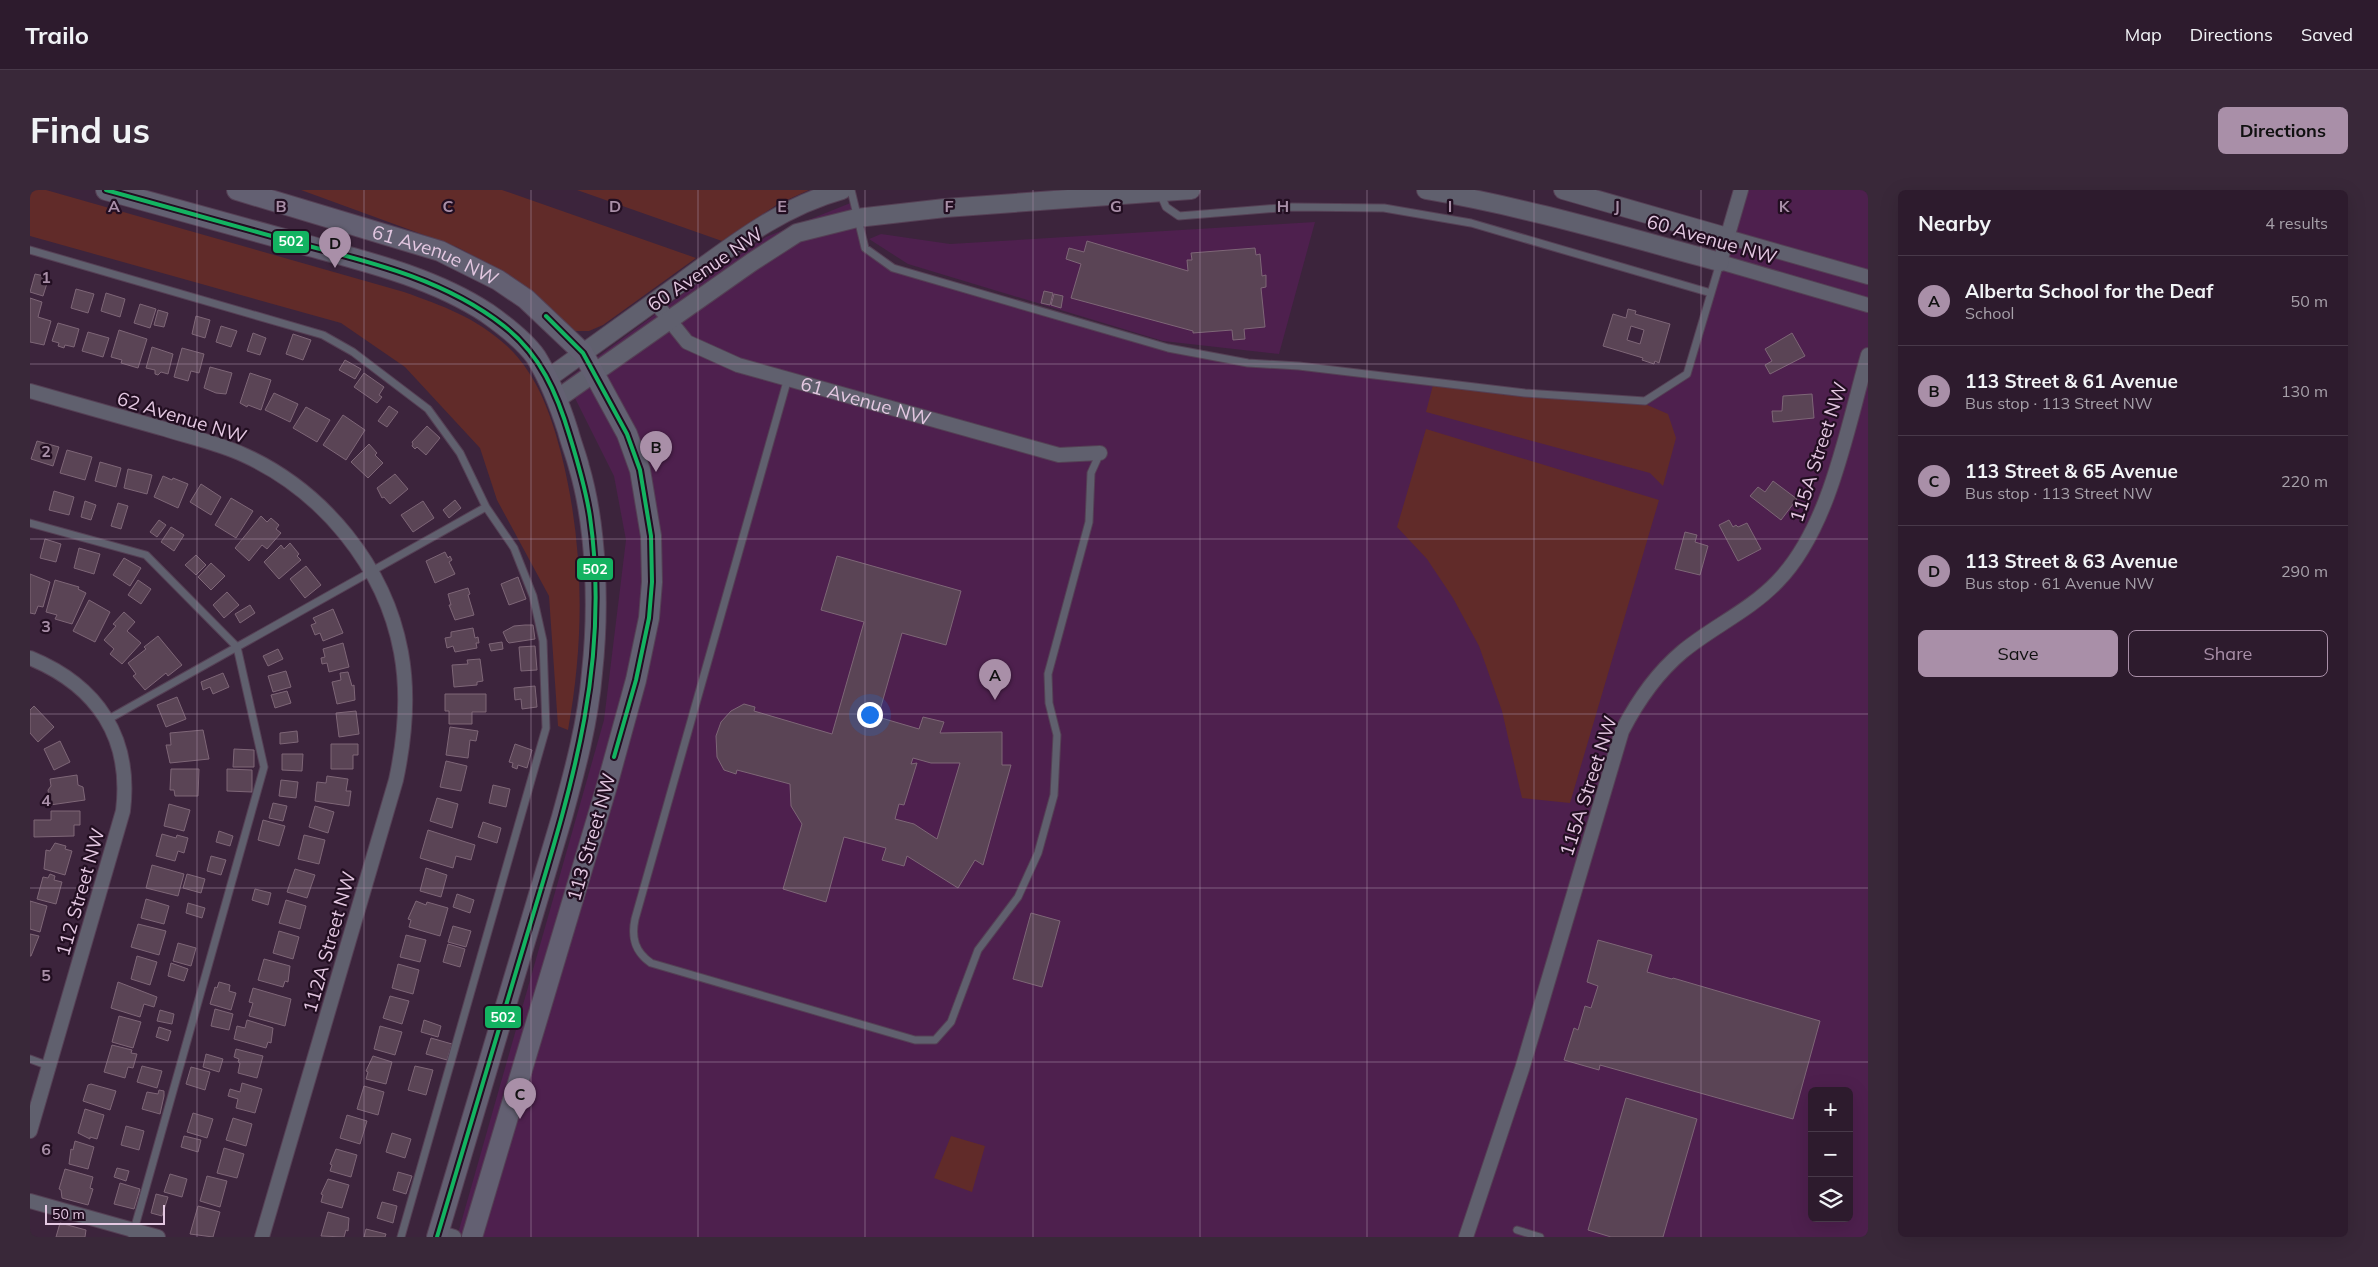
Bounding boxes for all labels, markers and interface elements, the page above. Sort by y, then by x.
text: Trailo [25,20,89,50]
text: Map [2125,23,2162,46]
text: Directions [2190,23,2273,46]
text: Saved [2301,23,2353,46]
button: Directions [2218,107,2348,154]
text: Find us [30,108,150,152]
text: A [108,196,120,216]
text: B [275,196,287,216]
text: C [443,196,454,216]
text: D [609,196,621,216]
text: E [777,196,787,216]
text: F [944,196,954,216]
text: G [1110,196,1122,216]
text: H [1277,196,1289,216]
text: I [1448,196,1452,216]
text: J [1614,196,1620,216]
text: K [1779,196,1791,216]
street label: 60 Avenue NW [1644,209,1780,269]
text: Nearby [1918,210,1991,236]
text: 4 results [2265,213,2328,233]
street label: 61 Avenue NW [369,219,503,290]
street label: 60 Avenue NW [643,222,767,316]
pin: D [319,227,351,268]
line badge: 502 [272,230,310,254]
text: 502 [278,232,304,250]
text: 1 [41,267,51,287]
text: Alberta School for the Deaf [1965,279,2213,303]
text: A [1928,291,1940,311]
text: 50 m [2291,291,2328,311]
text: School [1965,303,2014,323]
text: 113 Street & 61 Avenue [1965,369,2178,393]
street label: 61 Avenue NW [798,371,934,431]
street label: 115A Street NW [1784,379,1852,525]
text: B [1928,381,1940,401]
text: 130 m [2281,381,2328,401]
street label: 62 Avenue NW [114,386,250,448]
text: Bus stop · 113 Street NW [1965,393,2153,413]
pin: B [640,431,672,472]
text: 2 [41,441,51,461]
text: 113 Street & 65 Avenue [1965,459,2178,483]
text: C [1929,471,1939,491]
text: 220 m [2281,471,2328,491]
text: Bus stop · 113 Street NW [1965,483,2153,503]
text: 113 Street & 63 Avenue [1965,549,2178,573]
line badge: 502 [576,557,614,581]
text: 502 [582,560,608,578]
text: D [1928,561,1940,581]
text: 290 m [2281,561,2328,581]
text: Bus stop · 61 Avenue NW [1965,573,2154,593]
text: 3 [41,616,51,636]
button: Save [1918,630,2118,677]
button: Share [2128,630,2328,677]
pin: A [979,659,1011,700]
your location [857,702,883,728]
street label: 115A Street NW [1554,713,1622,859]
street label: 113 Street NW [561,770,621,904]
text: 4 [41,790,51,810]
street label: 112 Street NW [50,825,110,959]
street label: 112A Street NW [297,869,361,1015]
text: 5 [41,965,51,985]
line badge: 502 [484,1005,522,1029]
text: 502 [490,1008,516,1026]
pin: C [504,1078,536,1119]
map controls [1808,1087,1853,1222]
button: + [1808,1087,1853,1132]
button: − [1808,1132,1853,1177]
text: 6 [41,1139,51,1159]
button: layers [1808,1177,1853,1222]
scale bar [45,1202,165,1225]
text: 50 m [52,1205,85,1223]

